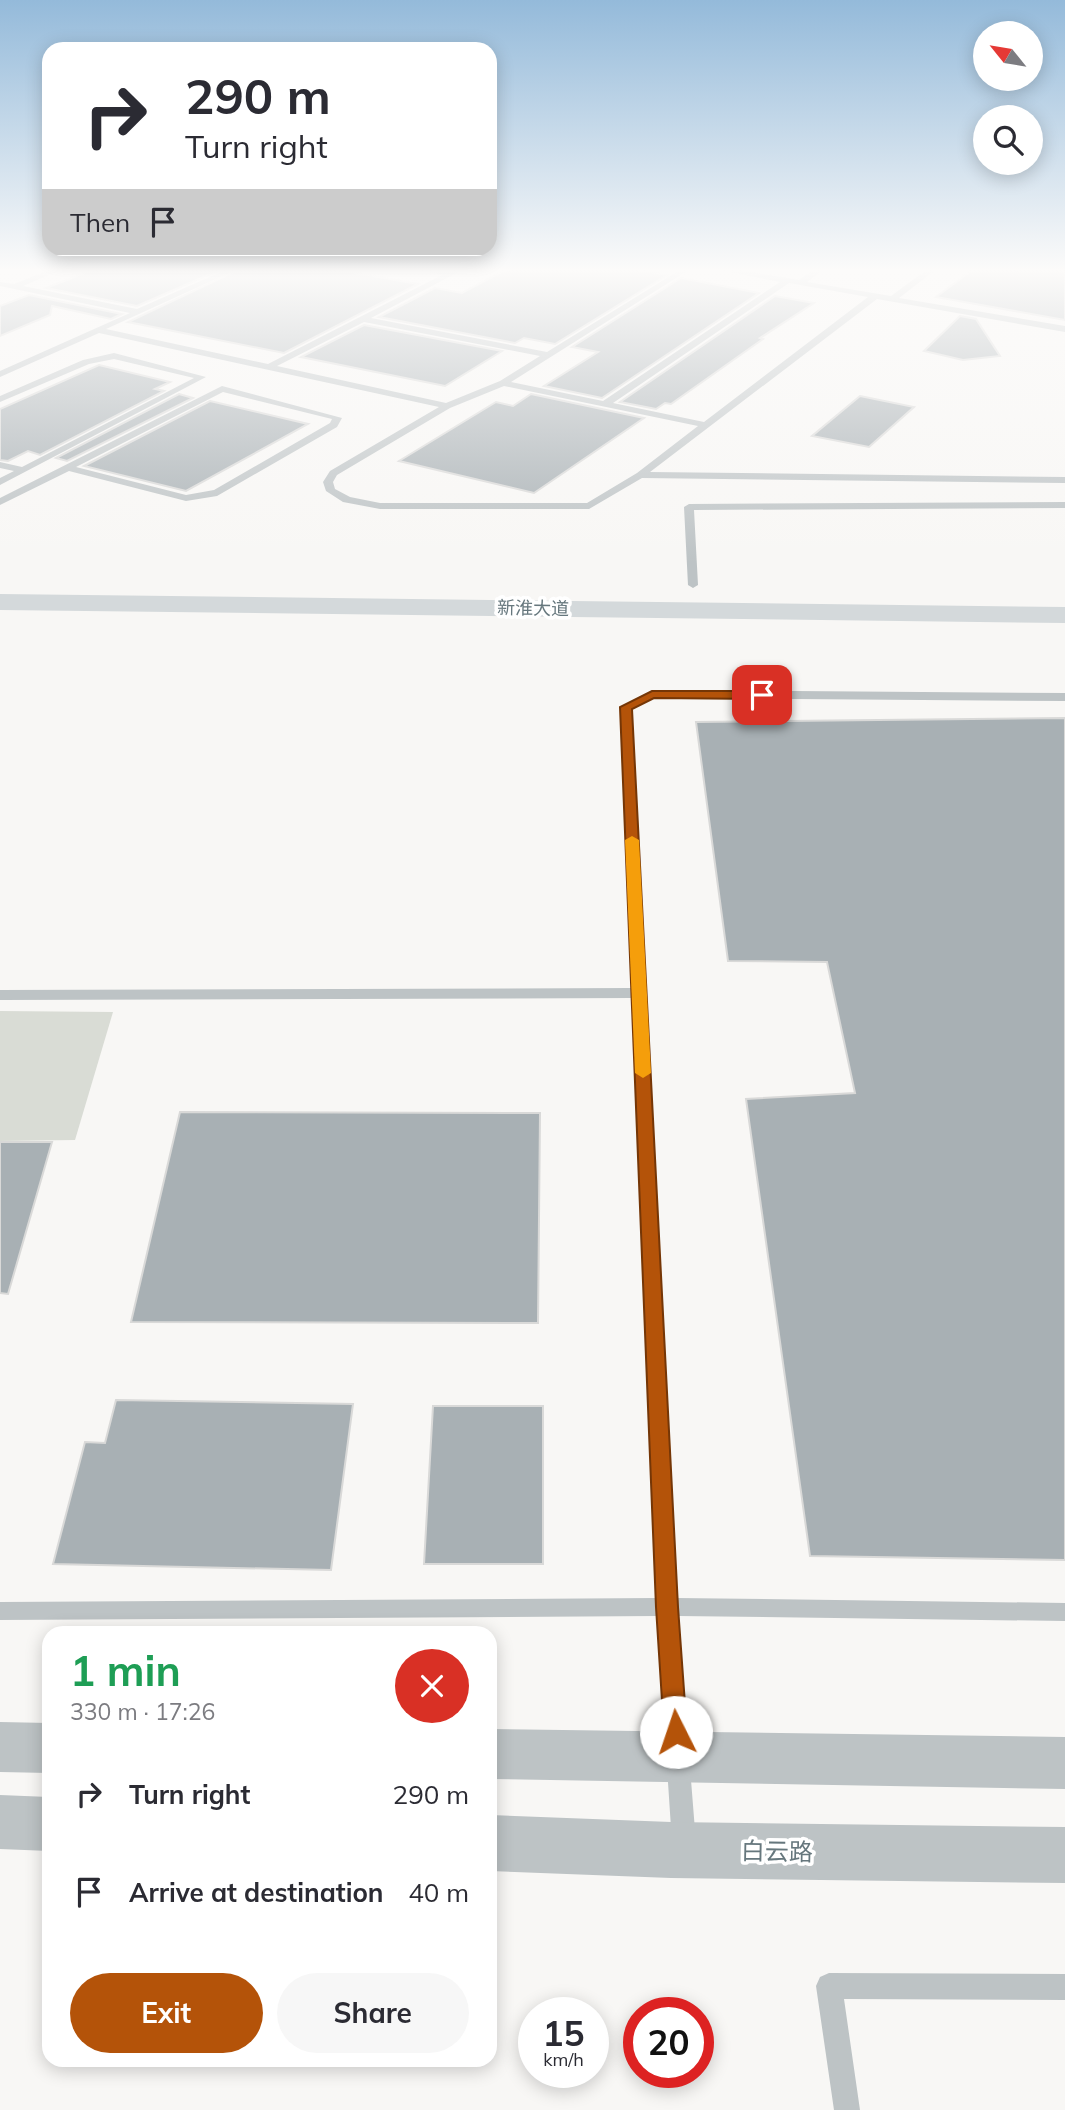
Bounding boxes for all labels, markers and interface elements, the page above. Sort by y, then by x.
north arrow [973,21,1043,91]
map controls [973,21,1043,175]
text: 290 m [185,65,331,126]
icon: right [70,70,161,161]
button: search [973,105,1043,175]
text: Turn right [185,126,328,166]
icon: arrive [144,203,182,241]
text: Then [70,206,130,239]
street label: 新淮大道 [497,596,569,620]
pin [732,665,792,725]
icon: arrive [743,676,781,714]
text: 1 min [70,1644,181,1697]
button: close [395,1649,469,1723]
position arrow [639,1695,713,1769]
text: 330 m · 17:26 [70,1697,215,1726]
icon: right [70,1775,108,1813]
text: Turn right [129,1778,250,1811]
text: 290 m [393,1778,469,1811]
street label: 白云路 [741,1835,813,1867]
icon: arrive [70,1873,108,1911]
text: Arrive at destination [129,1876,384,1909]
text: 40 m [408,1876,469,1909]
button: Exit [70,1973,263,2053]
button: Share [277,1973,469,2053]
speed limit sign: 20 [623,1997,714,2088]
text: 15 [542,2011,585,2055]
text: km/h [543,2048,584,2071]

